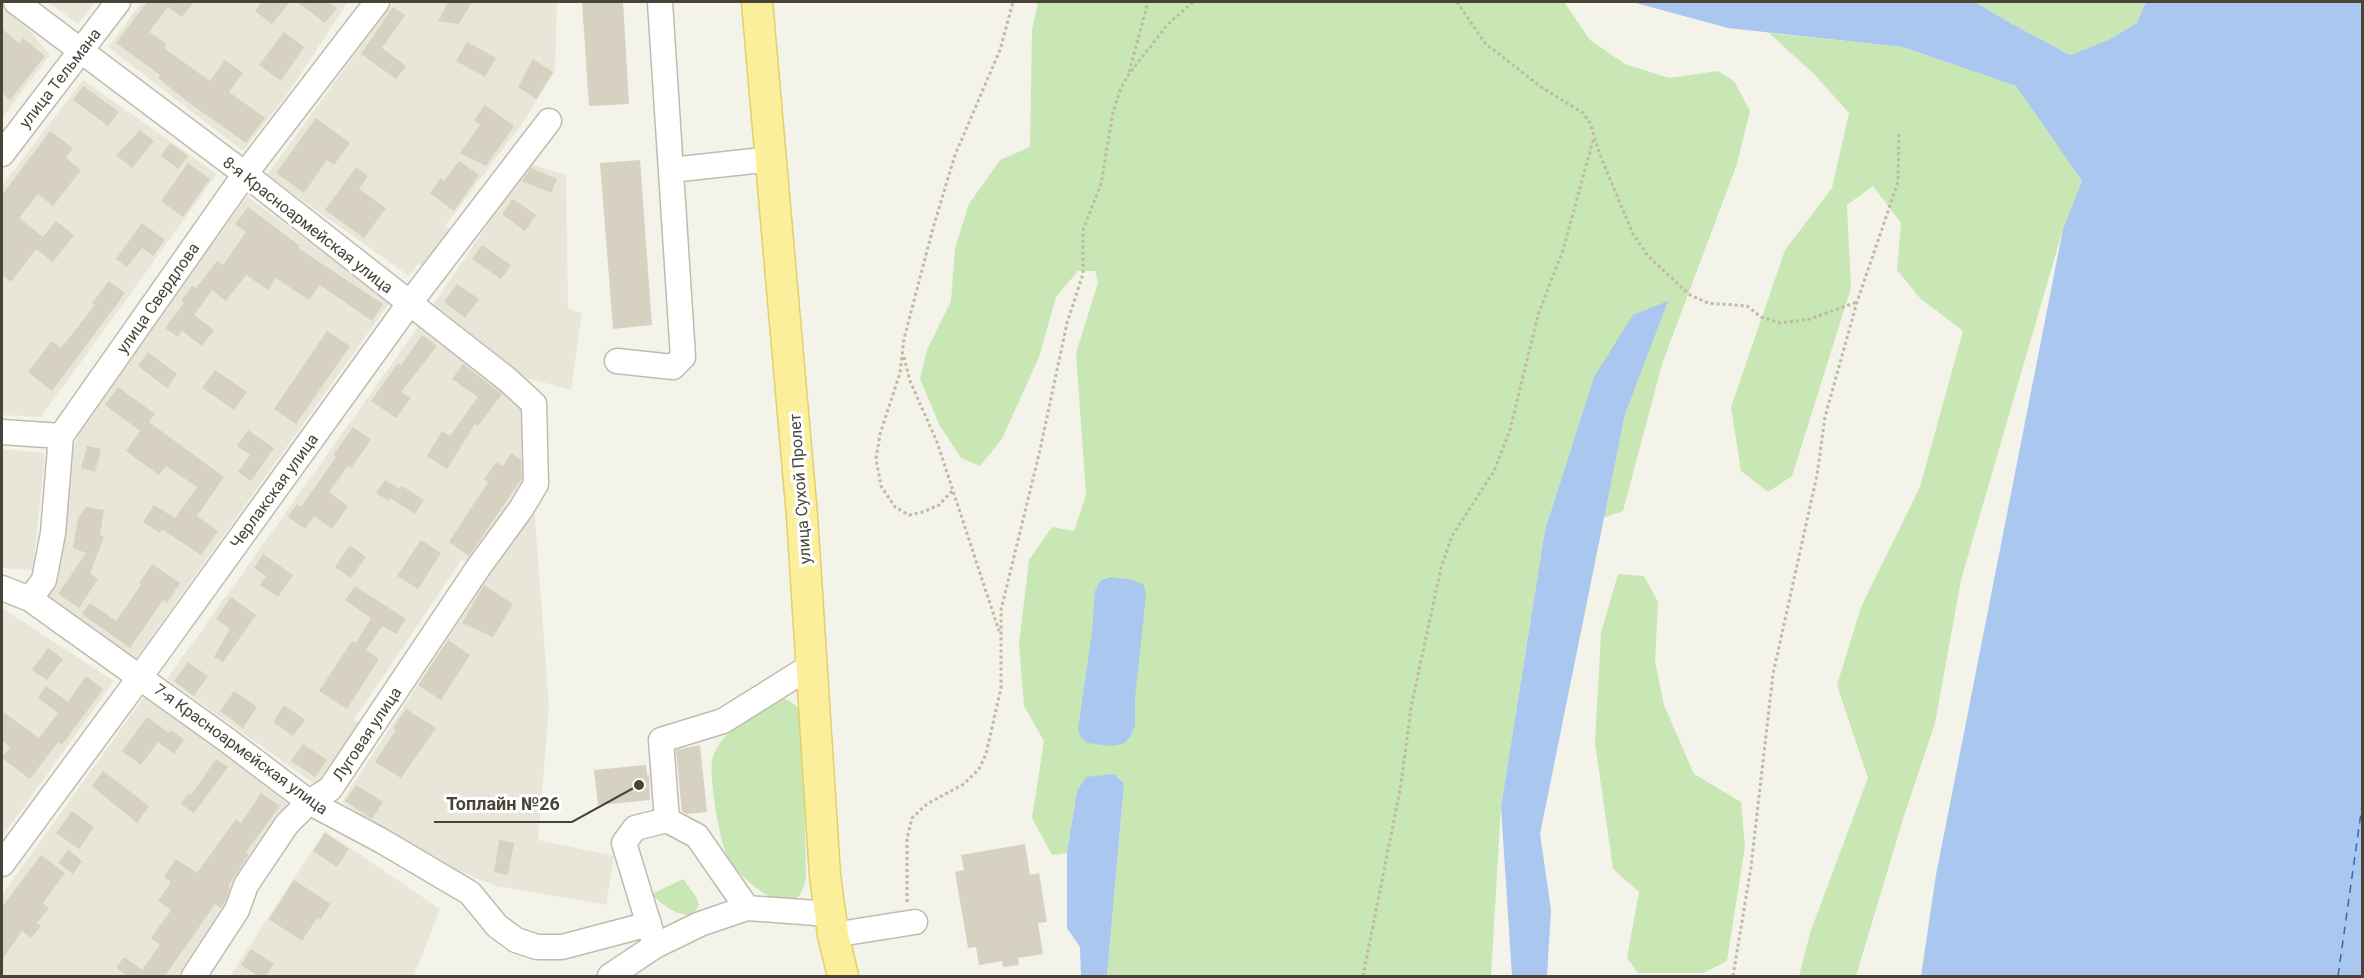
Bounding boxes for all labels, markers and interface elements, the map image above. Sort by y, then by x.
street label: улица Тельмана [15,24,105,132]
street label: 8-я Красноармейская улица [219,153,397,297]
street label: улица Свердлова [113,239,203,357]
street label: улица Сухой Пролет [785,413,815,565]
street label: Черлакская улица [226,430,322,552]
street label: 7-я Красноармейская улица [150,679,332,819]
street label: Луговая улица [329,683,405,785]
callout: Топлайн №26 [434,786,572,822]
text: Топлайн №26 [446,793,560,814]

